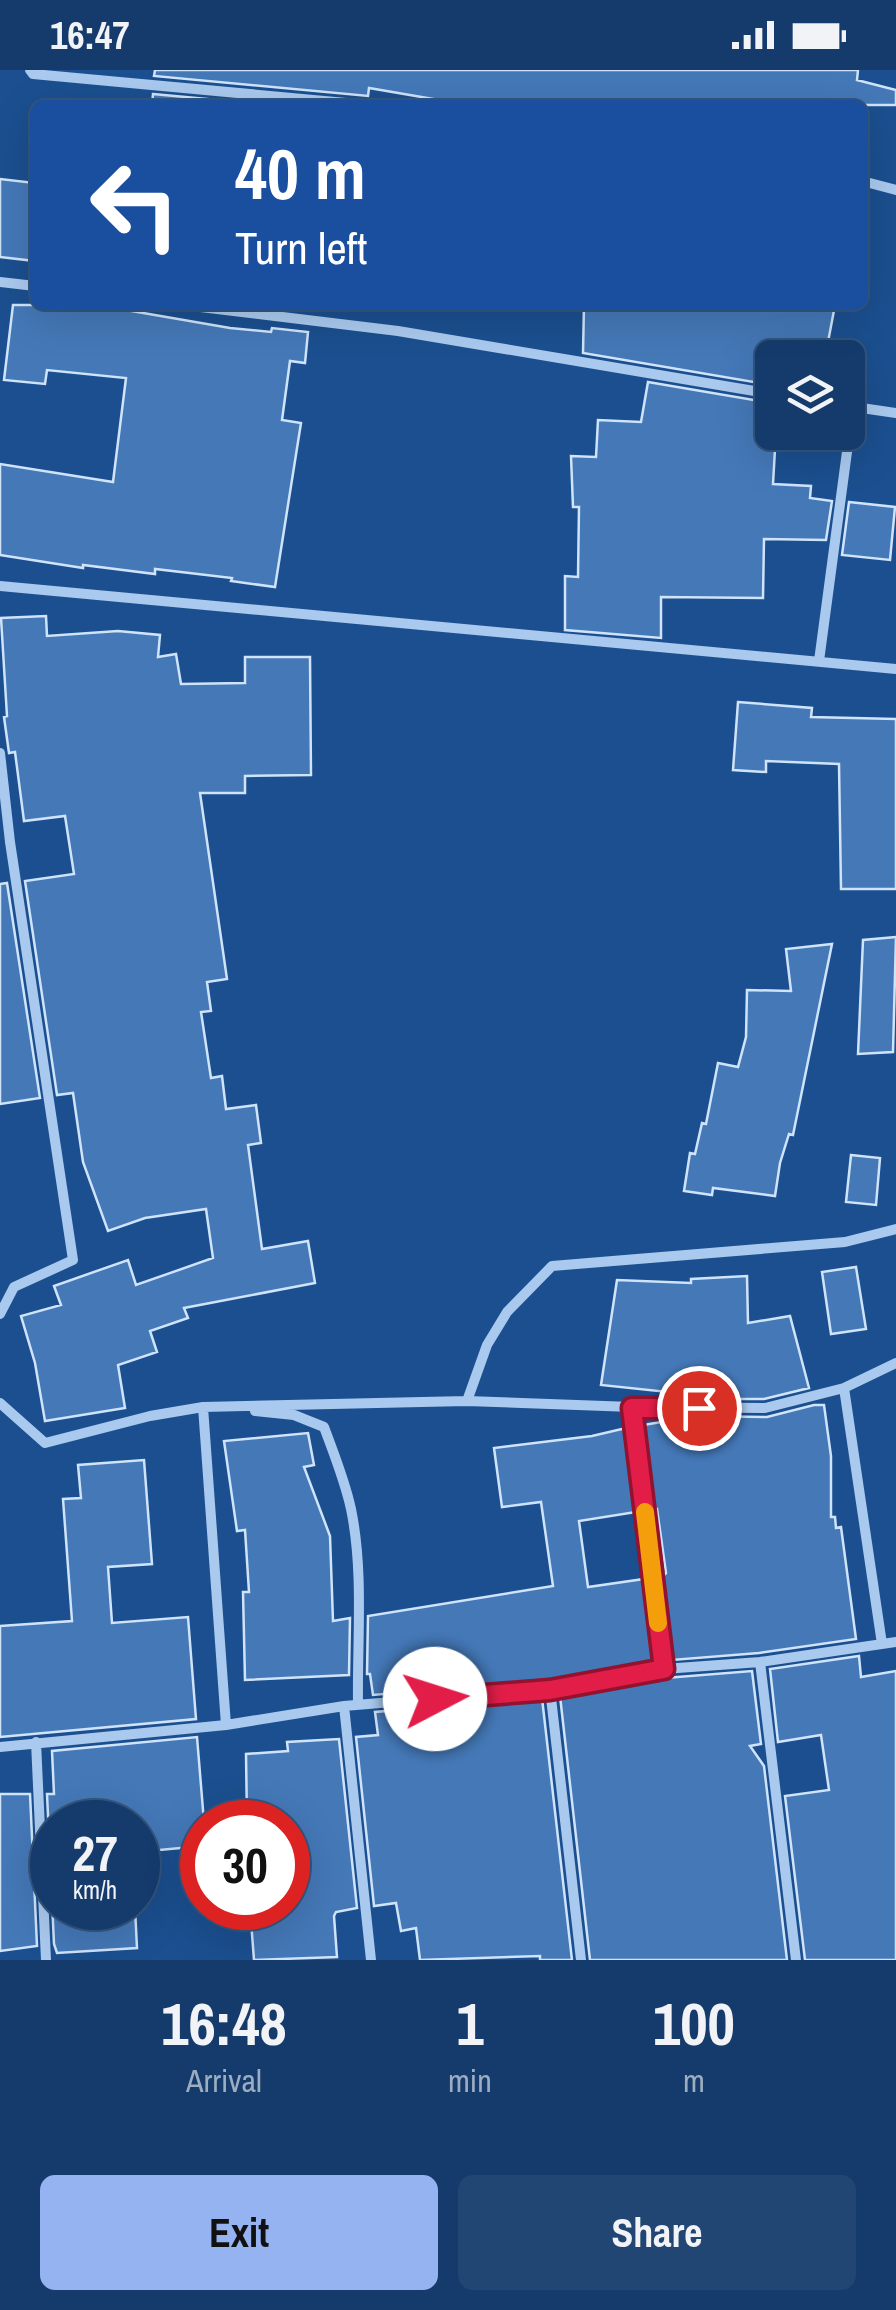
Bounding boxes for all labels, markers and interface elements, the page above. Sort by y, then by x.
text: 16:47 [50,10,130,61]
text: 40 m [235,127,366,221]
icon: left [70,140,200,270]
text: Turn left [235,217,367,278]
map controls [755,340,865,450]
button: layers [755,340,865,450]
pin [657,1366,742,1451]
icon: arrive [672,1381,727,1436]
position arrow [383,1647,487,1751]
speed limit sign: 30 [180,1800,310,1930]
text: 27 [72,1819,118,1887]
text: km/h [73,1873,117,1907]
text: 16:48 [161,1983,287,2064]
text: 1 [456,1983,484,2064]
text: 100 [653,1983,735,2064]
text: Arrival [186,2059,262,2102]
text: min [448,2059,492,2102]
text: m [683,2059,705,2102]
button: Exit [40,2175,438,2290]
button: Share [458,2175,856,2290]

